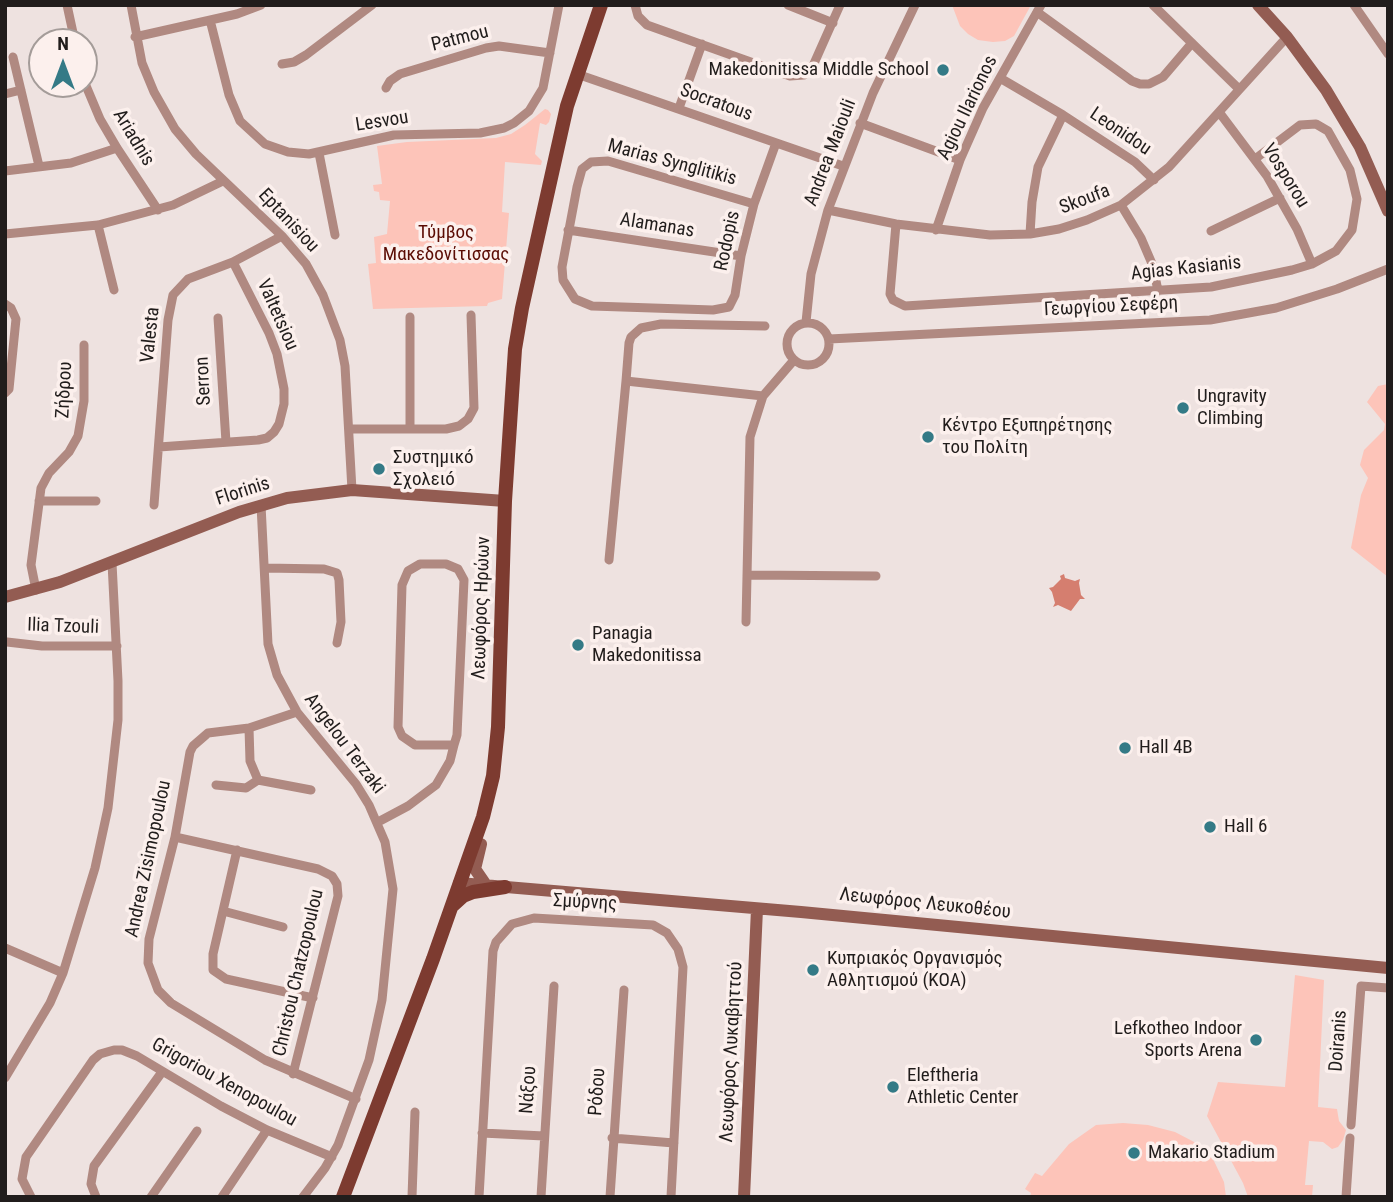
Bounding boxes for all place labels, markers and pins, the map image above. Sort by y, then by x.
place label: Makedonitissa Middle School [709,59,929,81]
marker: Makedonitissa Middle School [935,62,951,78]
place label: Ungravity Climbing [1197,386,1267,430]
marker: Ungravity Climbing [1175,400,1191,416]
place label: Κέντρο Εξυπηρέτησης του Πολίτη [942,415,1112,459]
marker: Κέντρο Εξυπηρέτησης του Πολίτη [920,429,936,445]
place label: Συστημικó Σχολειó [393,447,474,491]
marker: Συστημικó Σχολειó [371,461,387,477]
place label: Panagia Makedonitissa [592,623,702,667]
marker: Panagia Makedonitissa [570,637,586,653]
place label: Hall 4B [1139,737,1193,759]
marker: Hall 4B [1117,740,1133,756]
place label: Hall 6 [1224,816,1267,838]
marker: Hall 6 [1202,819,1218,835]
place label: Κυπριακός Οργανισμός Αθλητισμού (ΚΟΑ) [827,948,1002,992]
marker: Κυπριακός Οργανισμός Αθλητισμού (ΚΟΑ) [805,962,821,978]
place label: Lefkotheo Indoor Sports Arena [1114,1018,1242,1062]
marker: Lefkotheo Indoor Sports Arena [1248,1032,1264,1048]
place label: Eleftheria Athletic Center [907,1065,1018,1109]
marker: Eleftheria Athletic Center [885,1079,901,1095]
place label: Makario Stadium [1148,1142,1275,1164]
marker: Makario Stadium [1126,1145,1142,1161]

